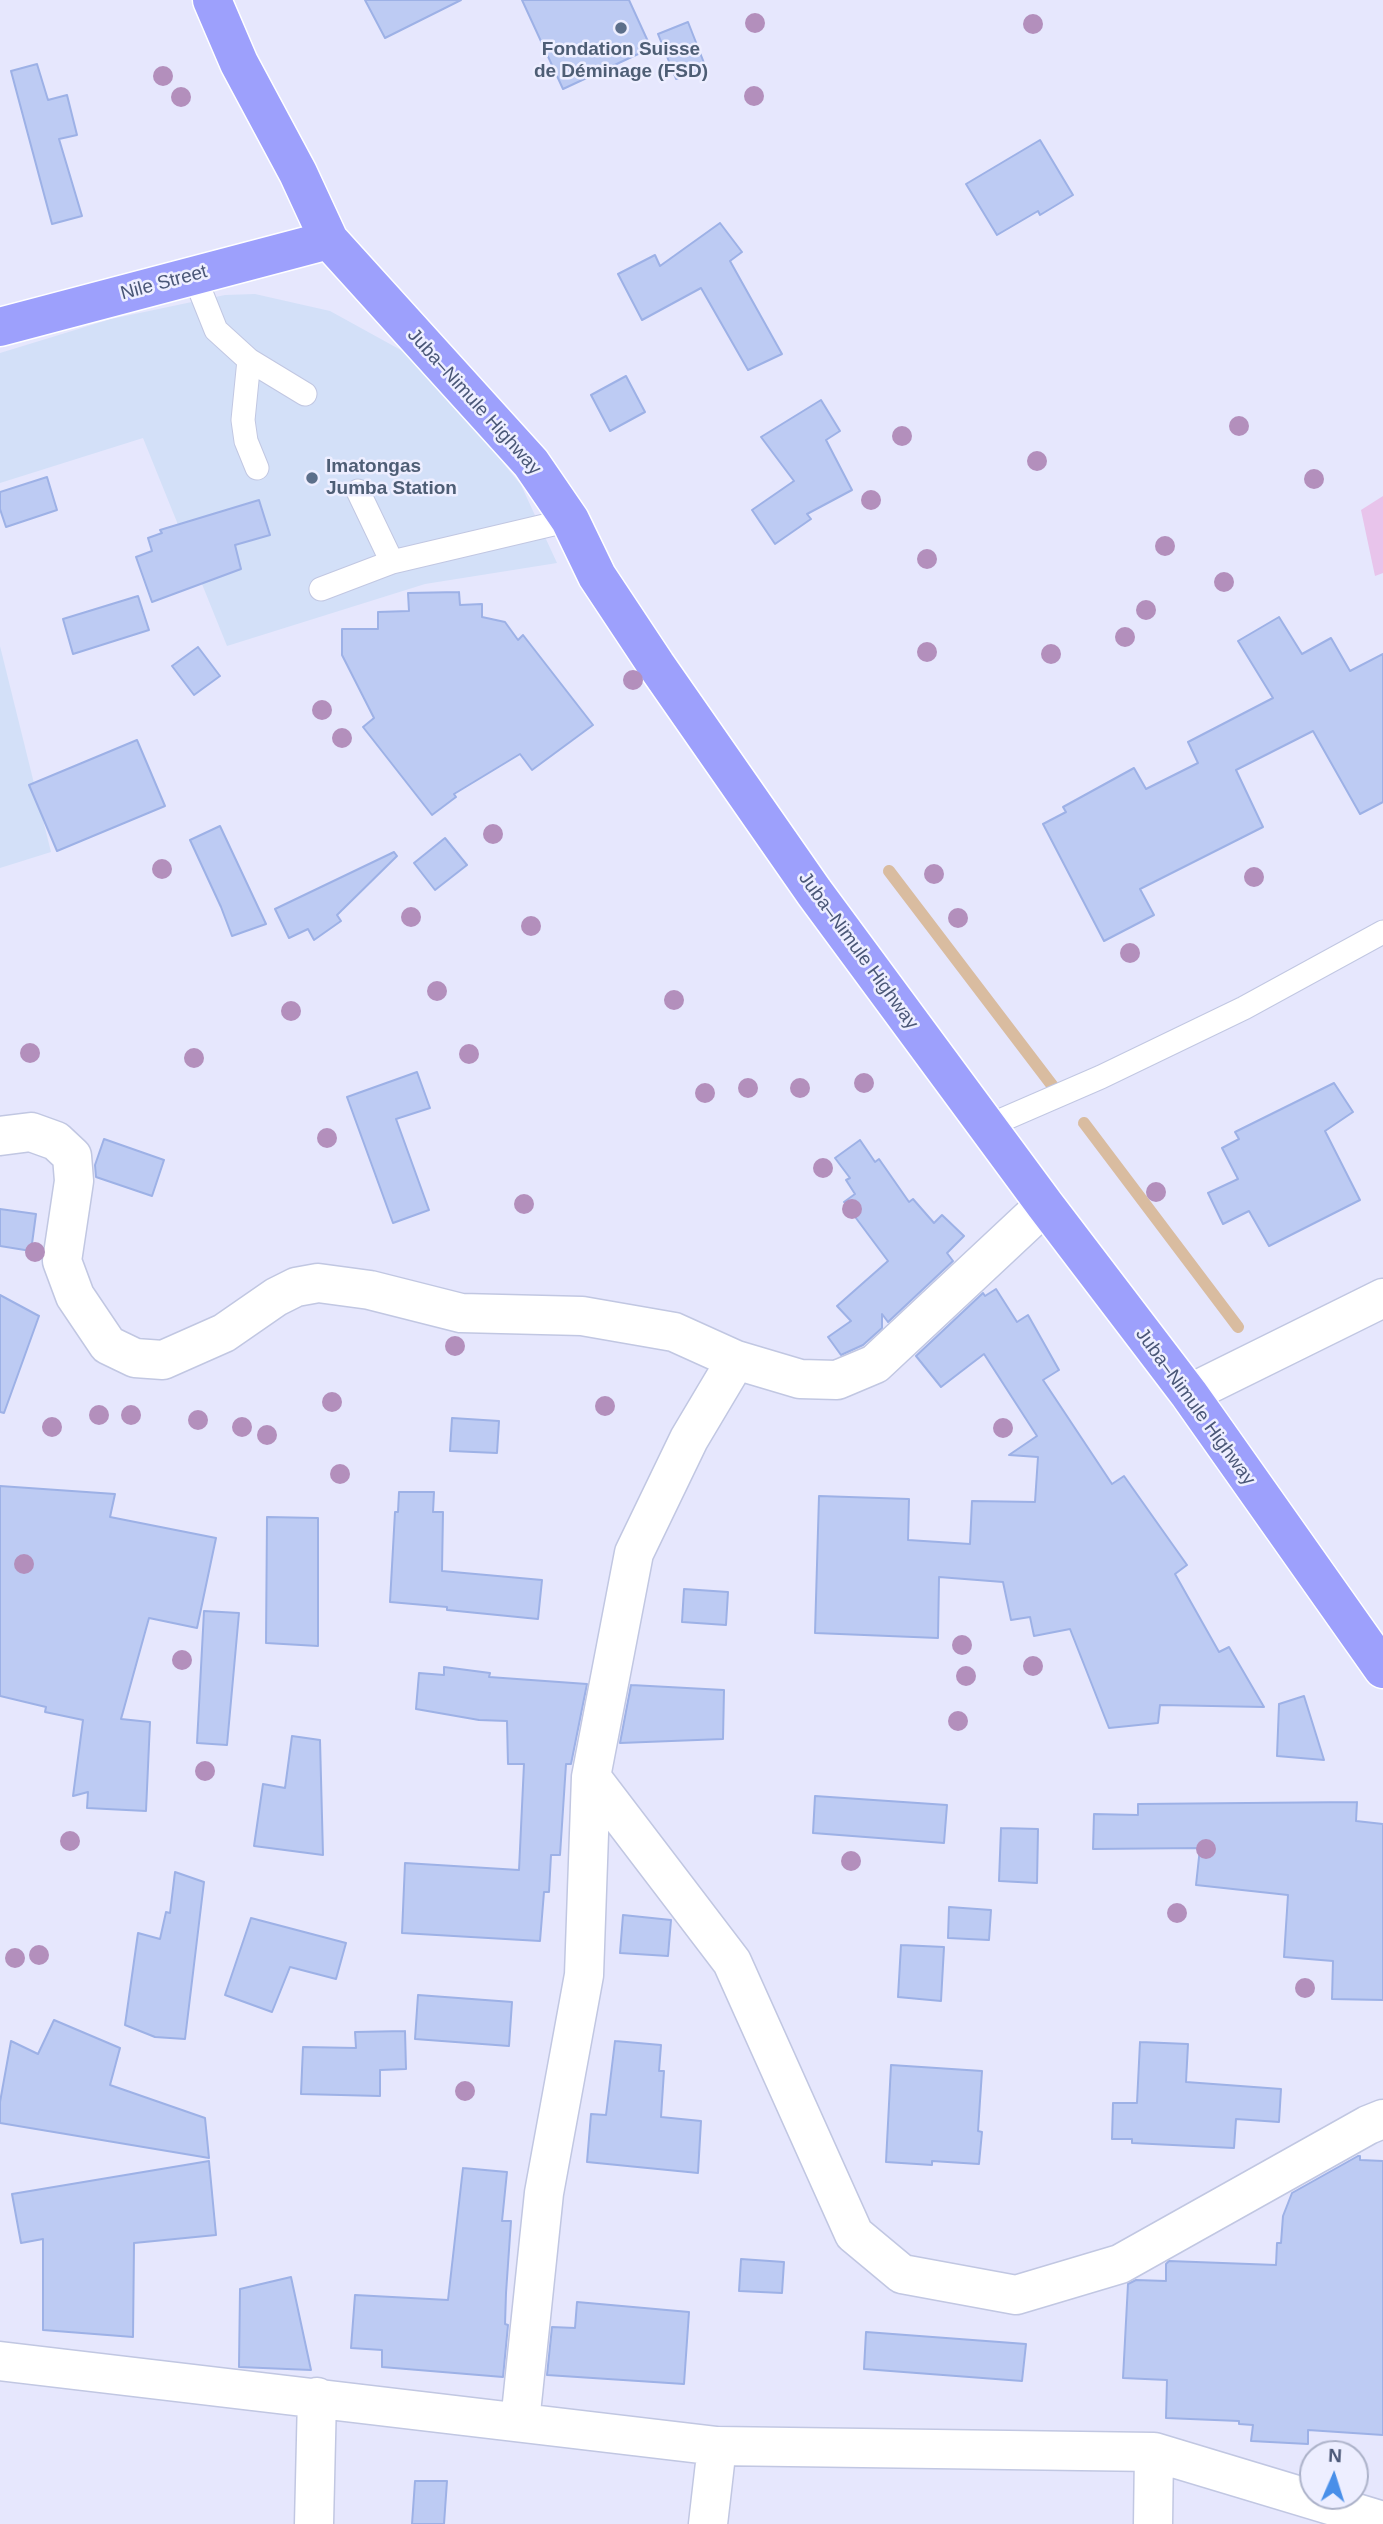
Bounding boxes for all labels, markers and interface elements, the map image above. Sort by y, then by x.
marker: Fondation Suisse de Déminage (FSD) [613,20,629,36]
place label: Fondation Suisse de Déminage (FSD) [534,39,708,83]
street label: Nile Street [118,261,210,305]
street label: Juba–Nimule Highway [402,324,546,480]
place label: Imatongas Jumba Station [326,456,457,500]
marker: Imatongas Jumba Station [304,470,320,486]
street label: Juba–Nimule Highway [793,868,923,1034]
street label: Juba–Nimule Highway [1130,1324,1260,1490]
north arrow [1299,2440,1369,2510]
text: N [1328,2445,1342,2466]

